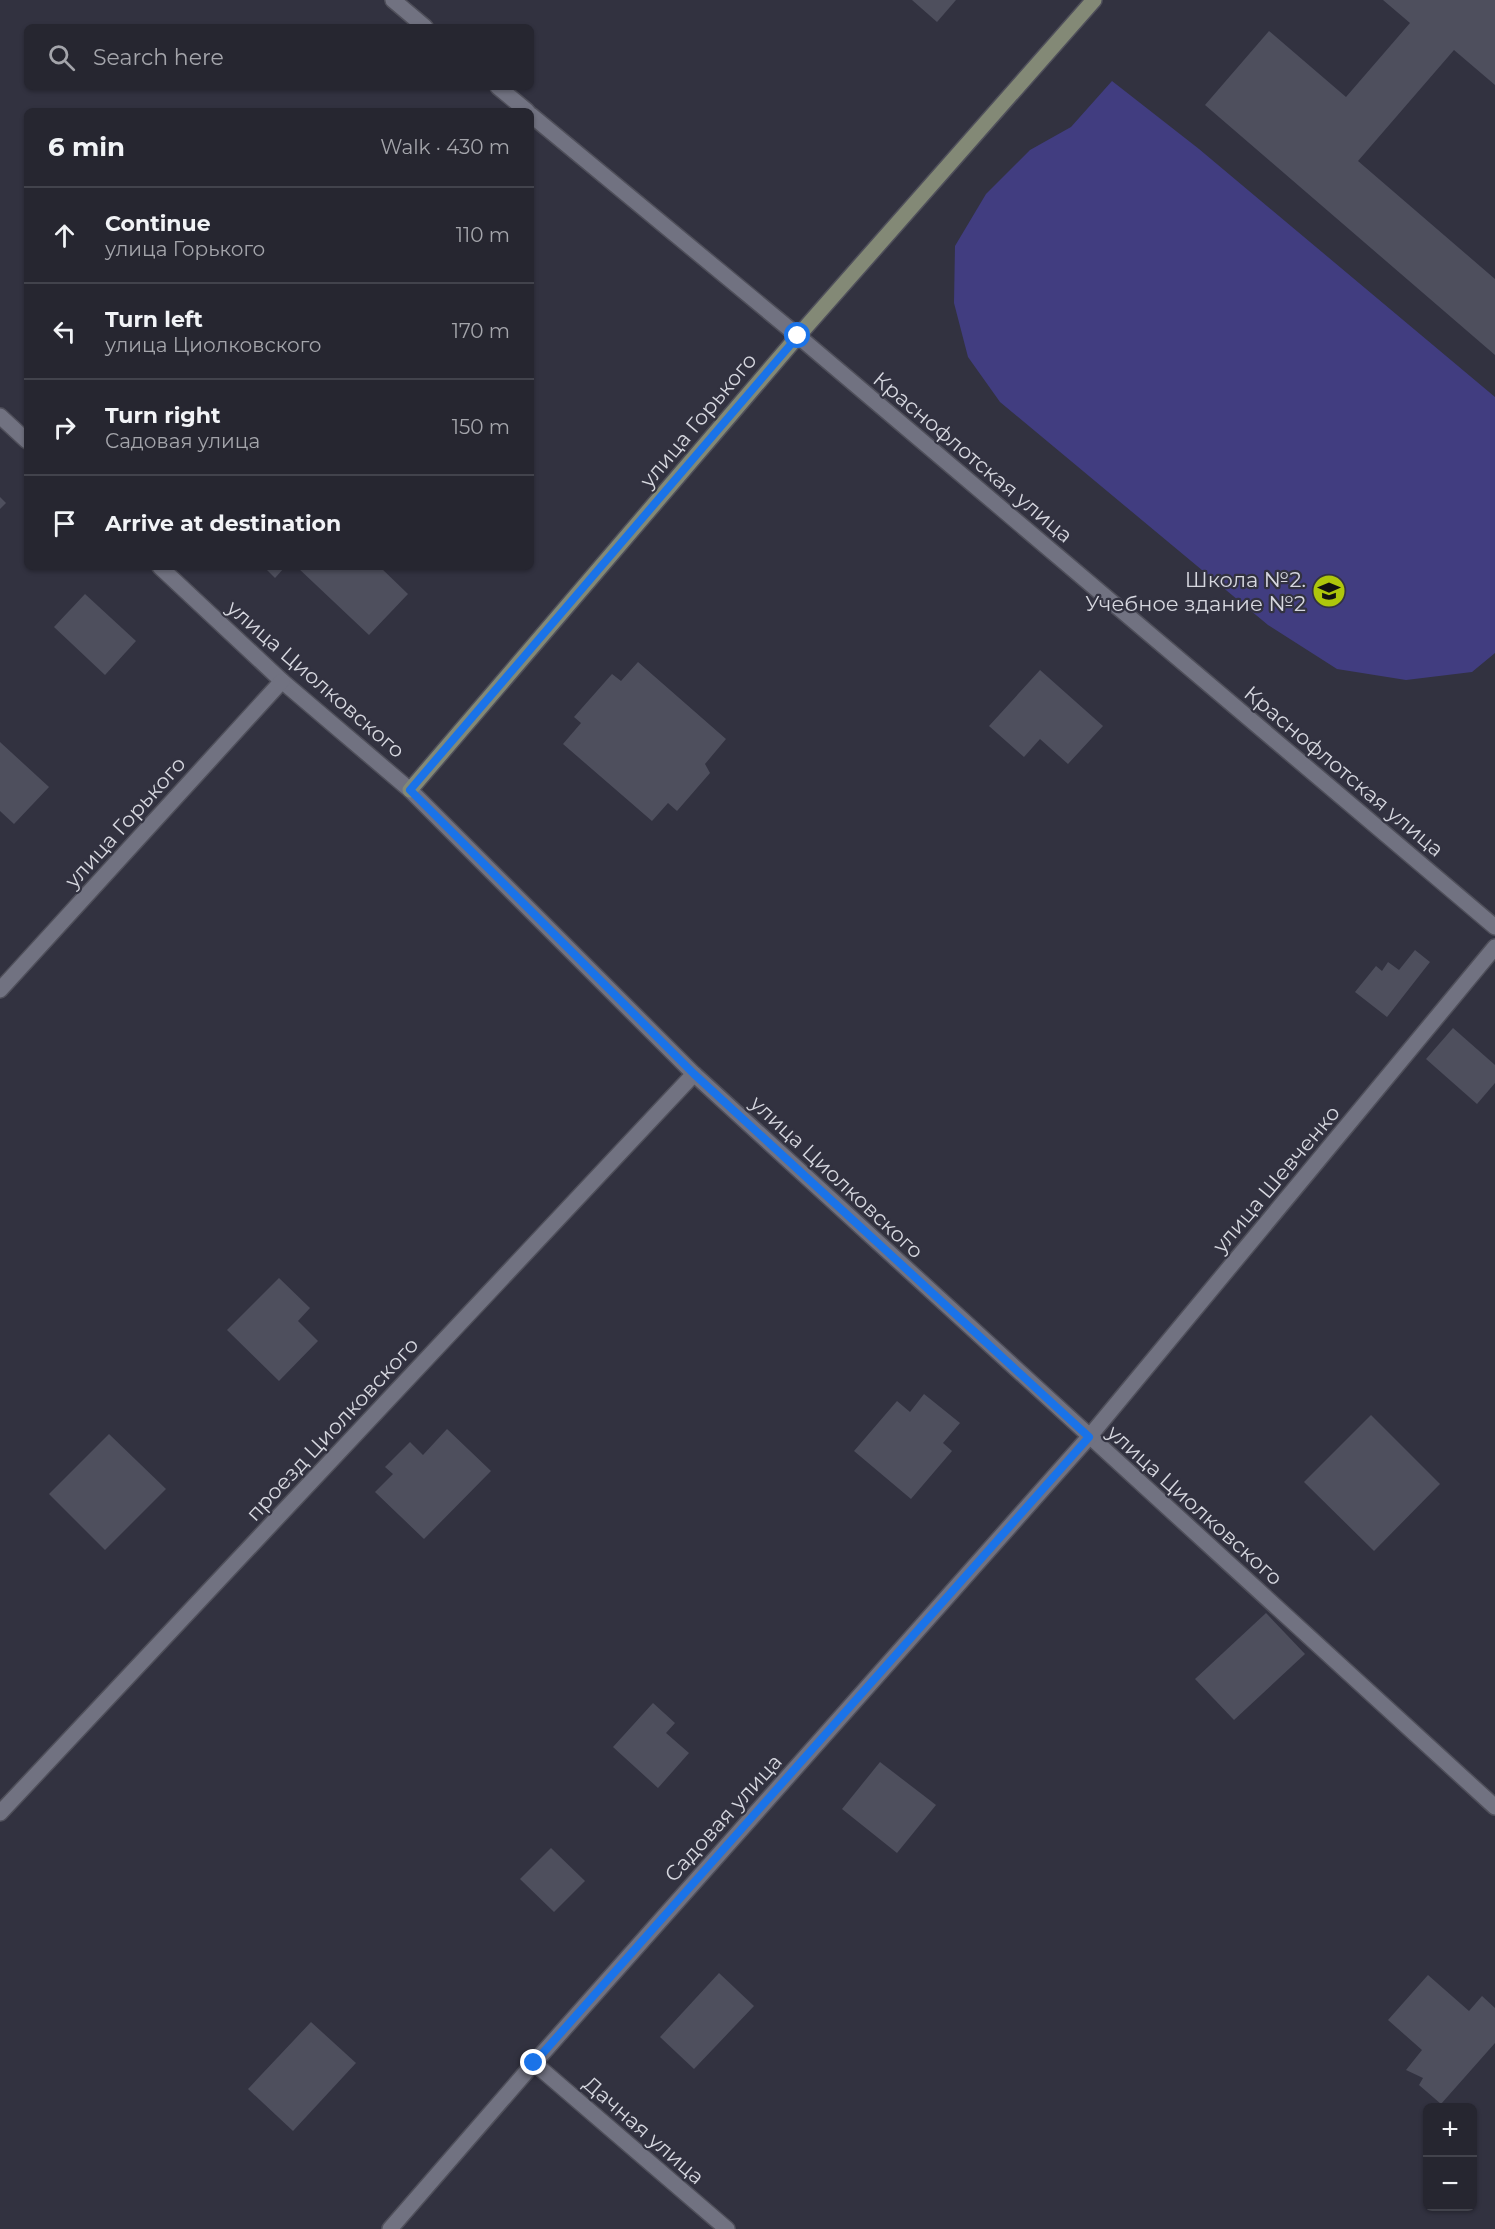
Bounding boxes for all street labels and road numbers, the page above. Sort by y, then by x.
street label: улица Горького [634,348,762,493]
street label: Краснофлотская улица [868,366,1078,548]
street label: улица Циолковского [221,594,410,763]
street label: Краснофлотская улица [1239,680,1449,862]
street label: улица Горького [59,751,191,894]
street label: улица Циолковского [745,1090,929,1264]
street label: улица Шевченко [1206,1100,1345,1259]
street label: проезд Циолковского [241,1332,423,1526]
street label: улица Циолковского [1101,1419,1288,1590]
street label: Садовая улица [659,1749,787,1887]
street label: Дачная улица [579,2071,709,2189]

